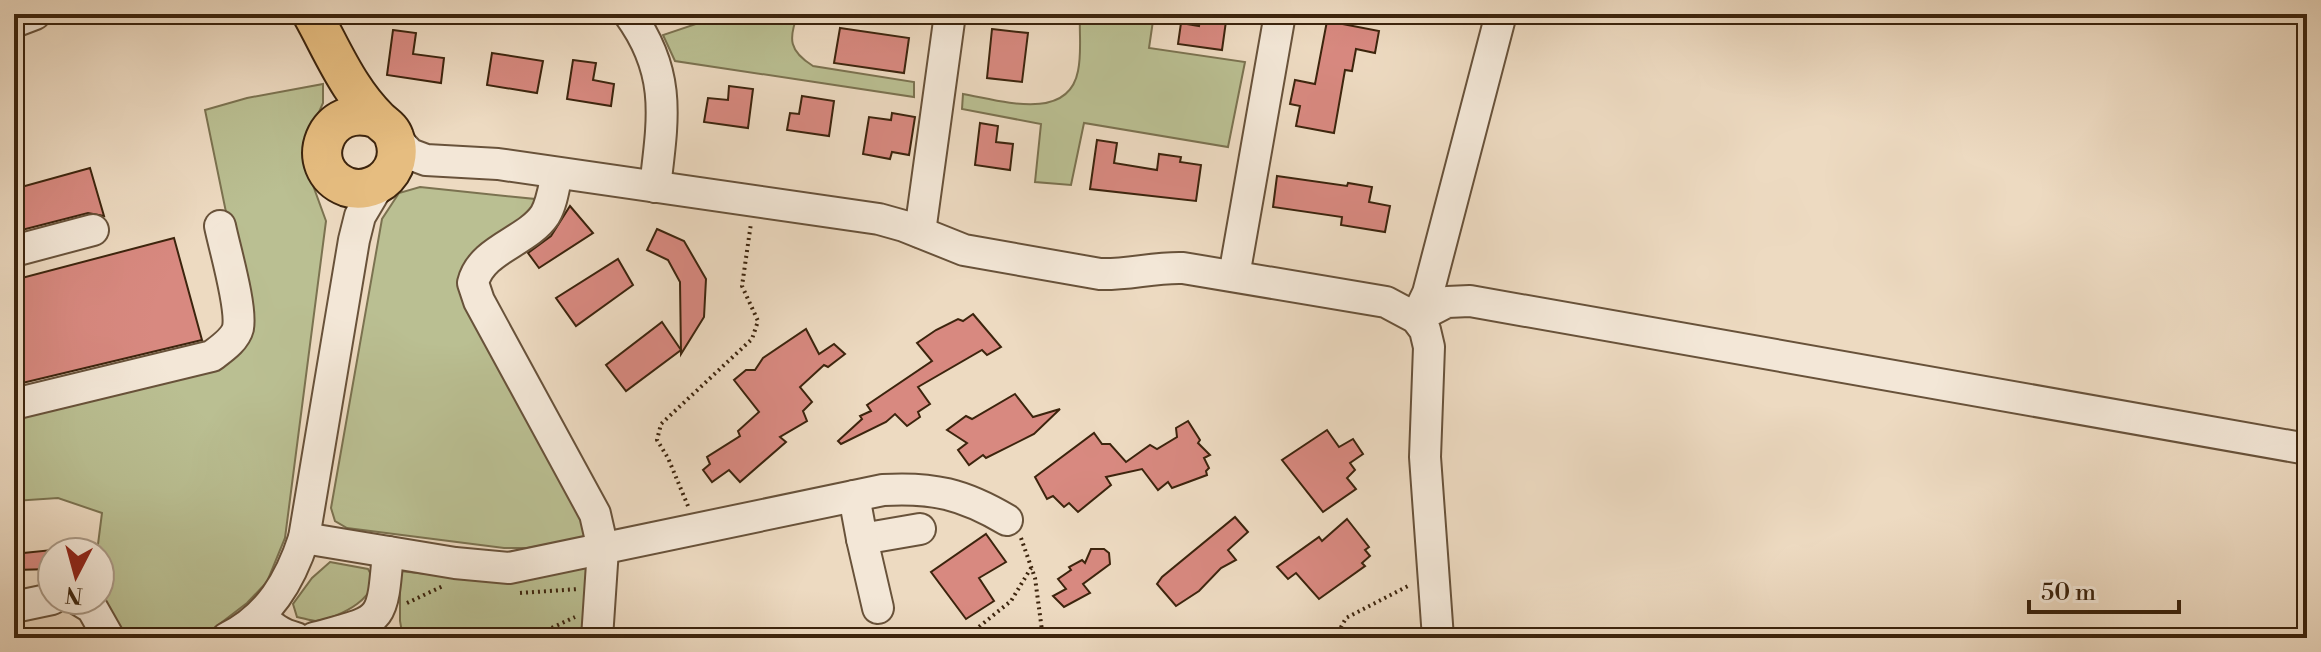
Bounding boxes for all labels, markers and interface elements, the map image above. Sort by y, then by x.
north arrow [36,536,116,616]
scale bar [2029,564,2179,614]
text: 50 m [2041,578,2096,608]
text: N [63,580,84,609]

